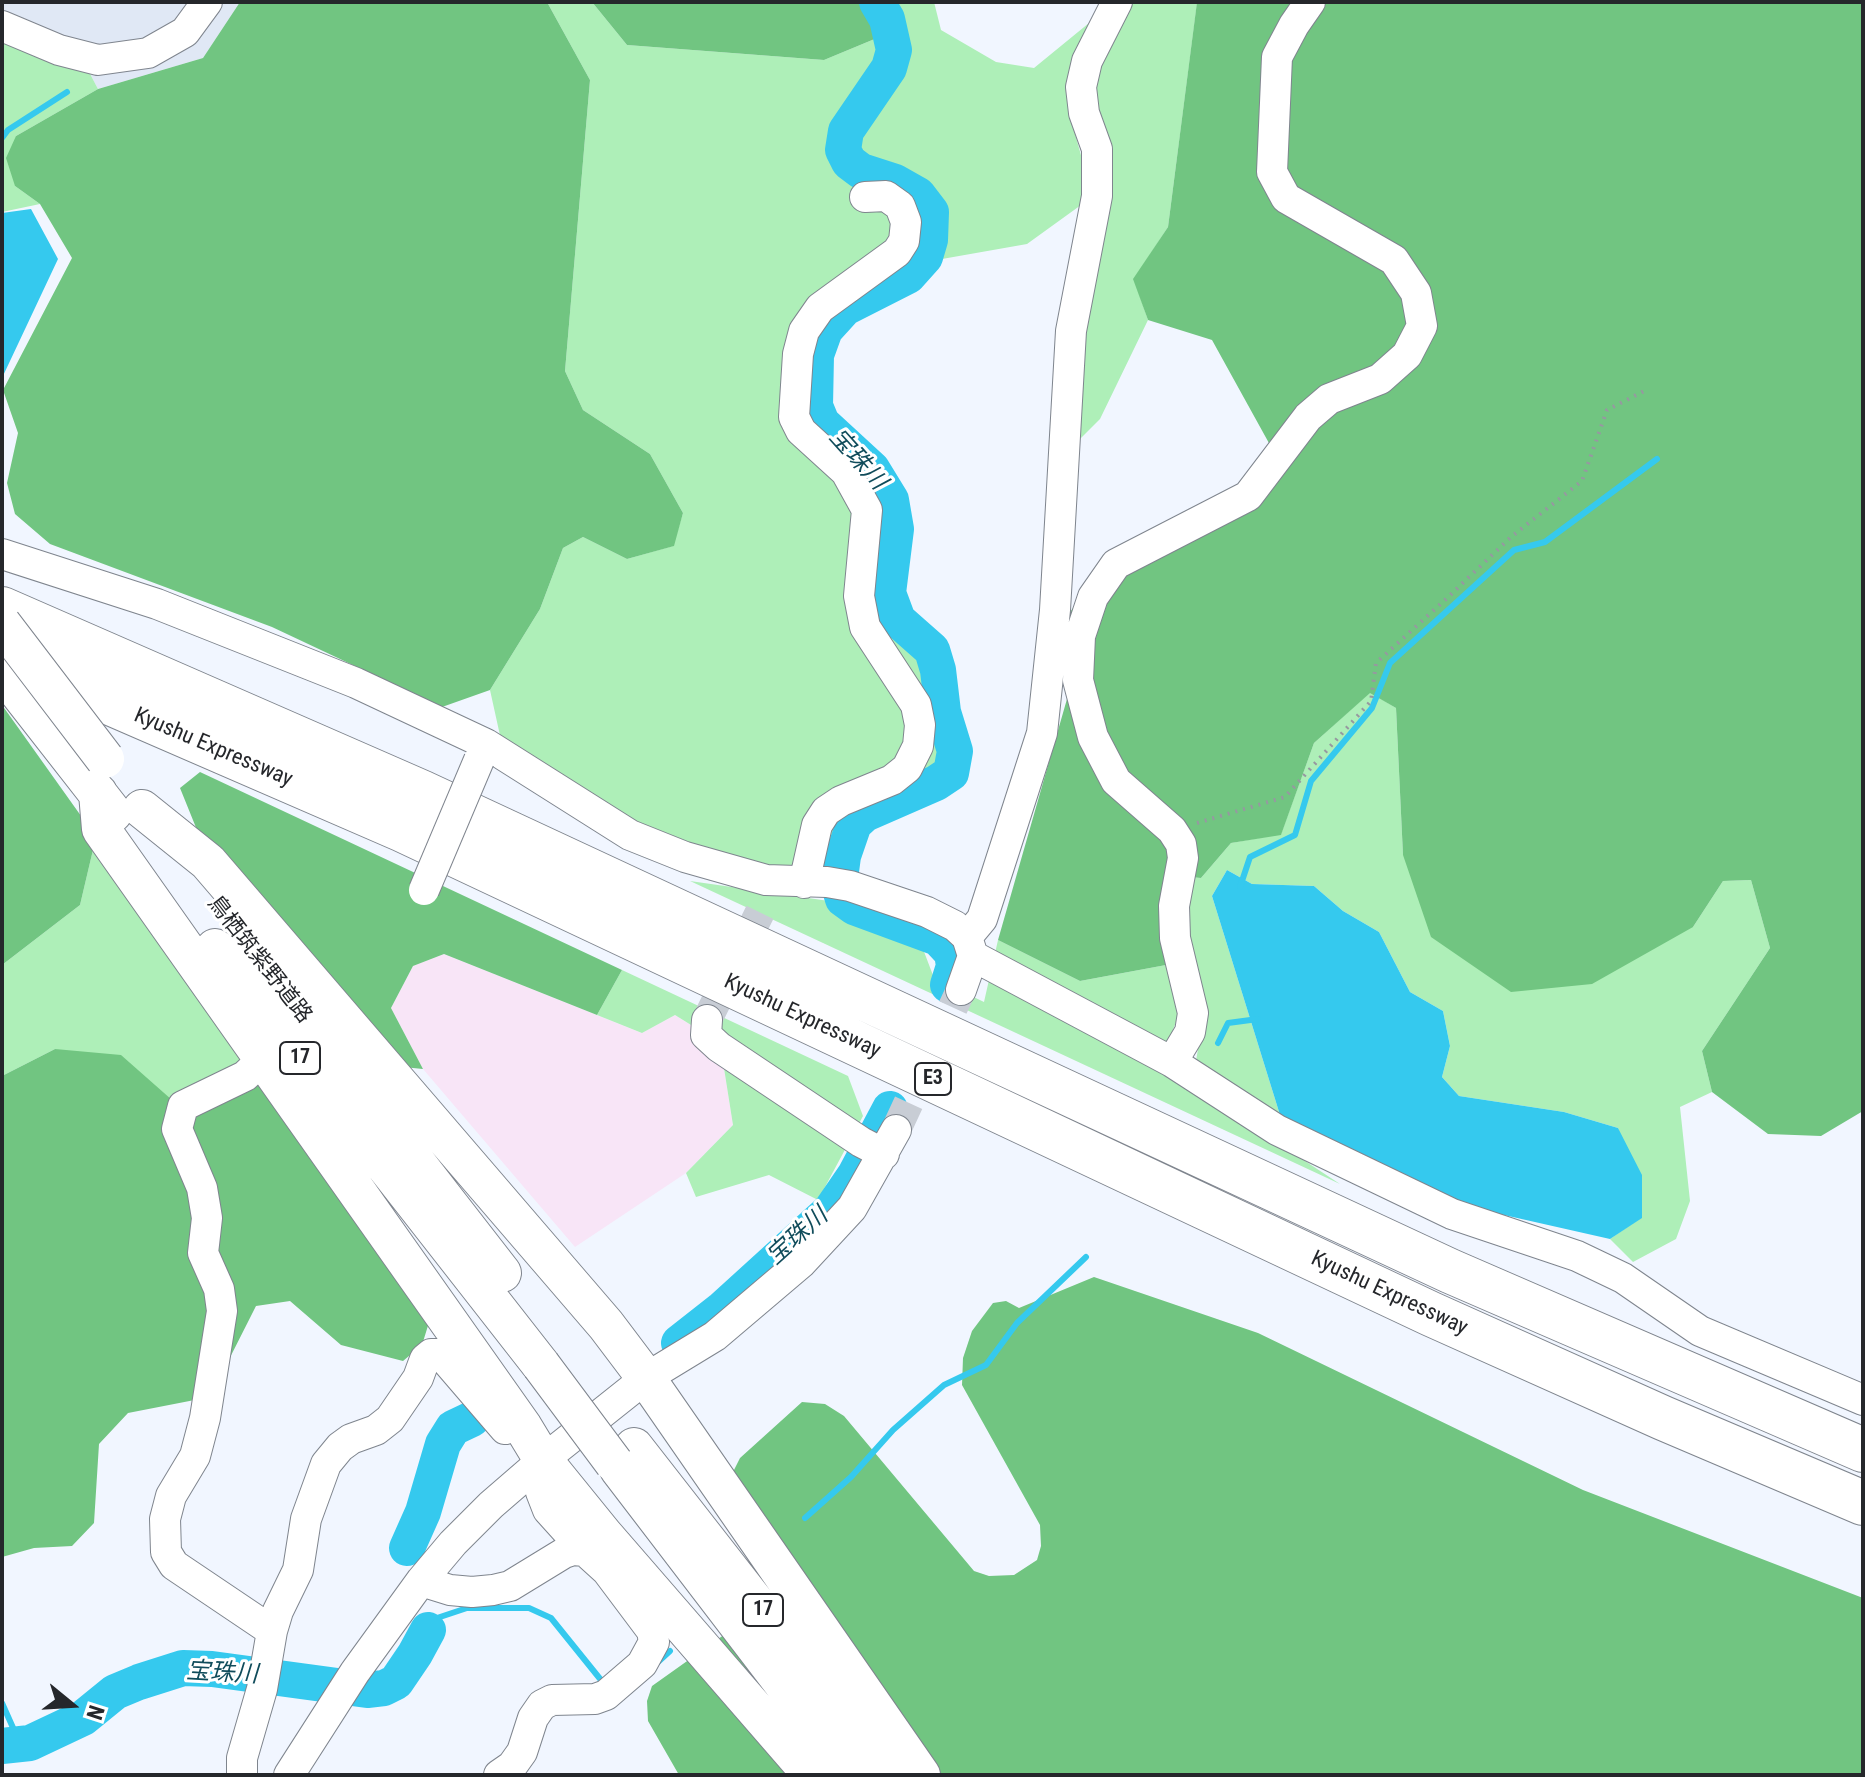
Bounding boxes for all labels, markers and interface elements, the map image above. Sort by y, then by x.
water label: 宝珠川 [822,424,892,496]
street label: Kyushu Expressway [130,703,296,793]
street label: 鳥栖筑紫野道路 [201,891,317,1029]
street label: Kyushu Expressway [719,969,885,1065]
road number: 17 [280,1042,320,1074]
road number: E3 [915,1063,951,1095]
water label: 宝珠川 [762,1202,834,1272]
street label: Kyushu Expressway [1306,1246,1472,1342]
road number: 17 [743,1594,783,1626]
water label: 宝珠川 [185,1658,259,1690]
north arrow [32,1665,112,1745]
text: N [81,1702,109,1723]

